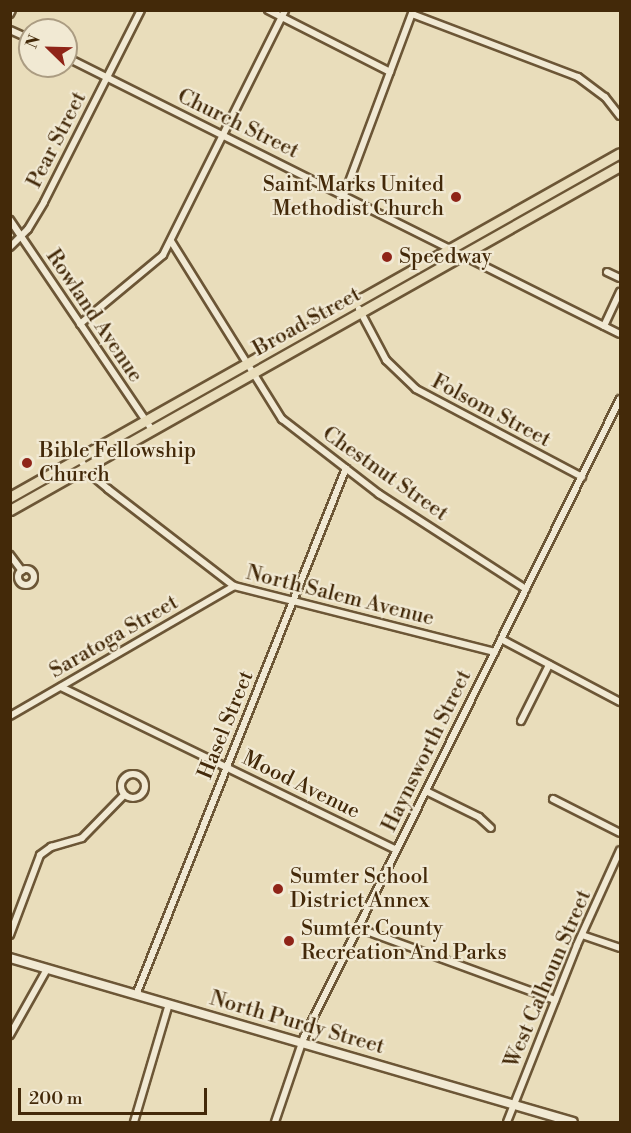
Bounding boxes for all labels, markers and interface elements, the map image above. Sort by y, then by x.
north arrow [18,18,78,78]
text: N [22,32,45,51]
street label: Church Street [173,84,303,164]
street label: Pear Street [22,88,92,192]
place label: Saint Marks United Methodist Church [263,172,444,222]
marker: Saint Marks United Methodist Church [449,190,463,204]
place label: Speedway [399,244,492,270]
street label: Rowland Avenue [40,245,148,387]
marker: Speedway [380,250,394,264]
street label: Broad Street [249,282,365,362]
street label: Folsom Street [427,369,555,453]
street label: Chestnut Street [317,421,453,527]
place label: Bible Fellowship Church [39,438,196,488]
marker: Bible Fellowship Church [20,456,34,470]
street label: North Salem Avenue [243,560,437,632]
street label: Saratoga Street [45,590,183,684]
street label: Haynsworth Street [377,666,477,836]
street label: Hasel Street [193,667,259,783]
street label: Mood Avenue [238,746,364,824]
place label: Sumter School District Annex [290,864,429,914]
marker: Sumter School District Annex [271,882,285,896]
street label: West Calhoun Street [499,886,597,1072]
place label: Sumter County Recreation And Parks [301,916,507,966]
marker: Sumter County Recreation And Parks [282,934,296,948]
street label: North Purdy Street [207,986,387,1060]
scale bar [21,1076,210,1114]
text: 200 m [29,1087,83,1110]

